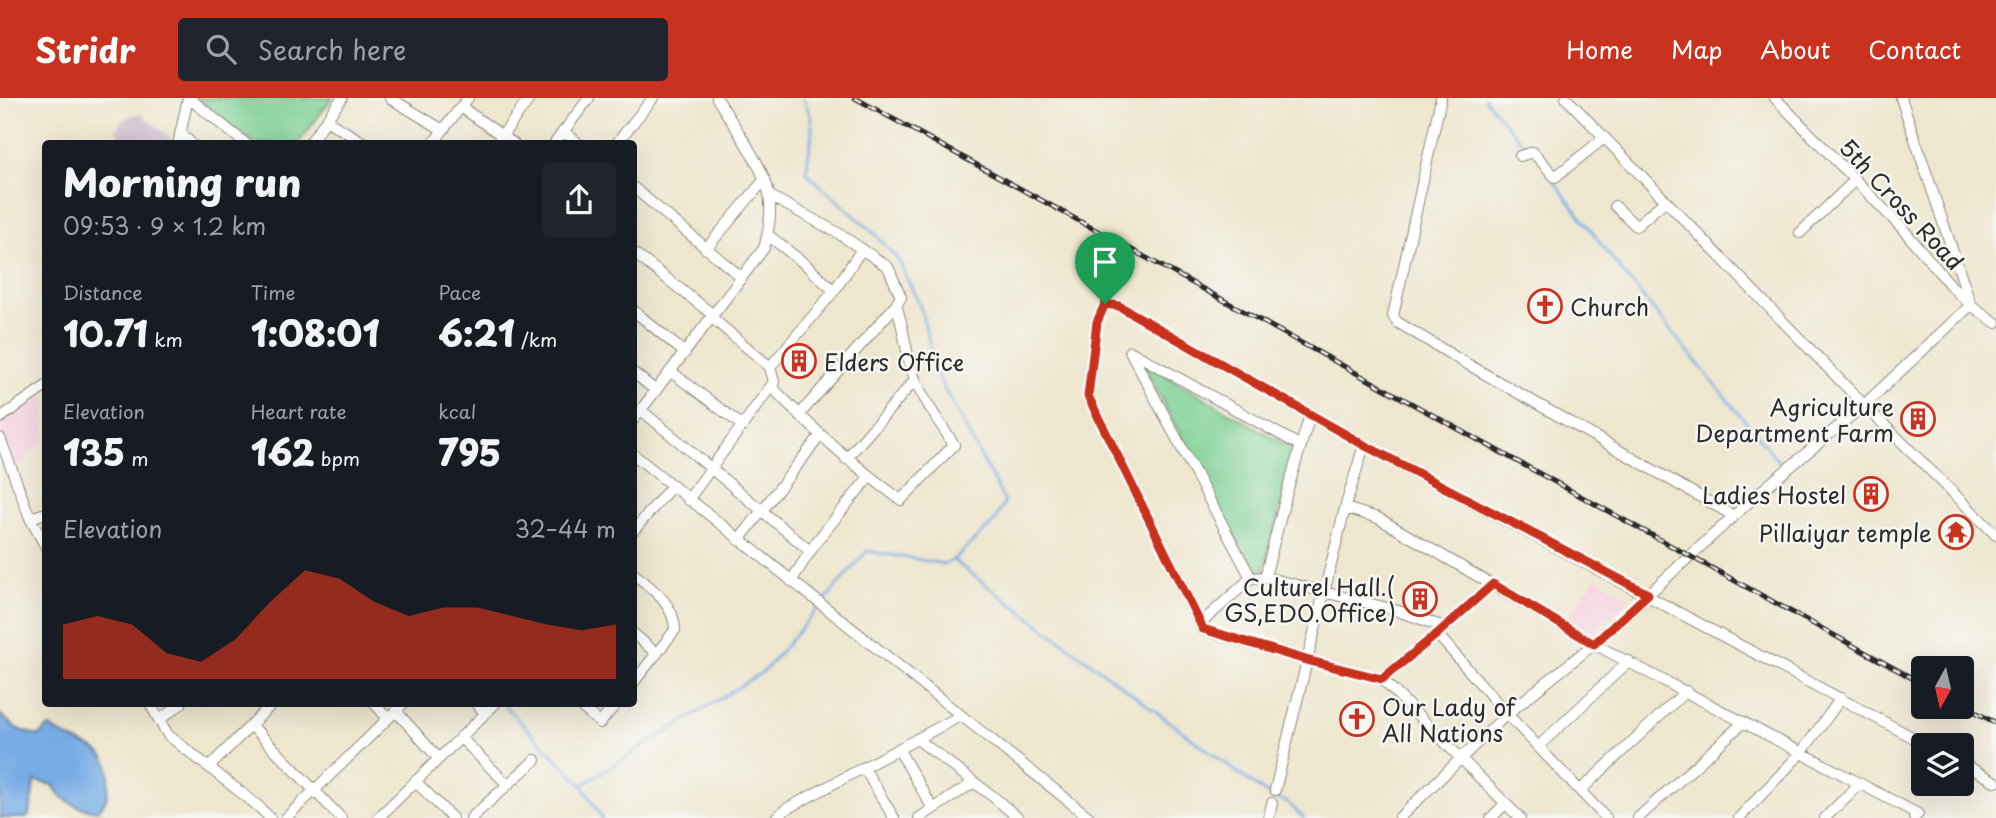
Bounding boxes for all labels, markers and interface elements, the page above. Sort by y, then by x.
search box [178,18,668,81]
text: Stridr [35,24,136,74]
icon: search [202,30,240,68]
text: Search here [258,30,406,69]
text: Home [1566,31,1633,67]
text: Map [1671,31,1722,67]
text: About [1760,31,1830,67]
text: Contact [1868,31,1961,67]
street label: 5th Cross Road [1832,130,1972,278]
text: Morning run [63,153,301,210]
button: share [542,163,616,237]
text: 09:53 · 9 × 1.2 km [63,208,266,243]
pin [1075,232,1135,304]
icon: arrive [1086,243,1124,281]
text: Distance [63,278,143,306]
text: Time [251,278,296,306]
text: Pace [438,278,481,306]
church icon: Church [1526,287,1564,325]
place label: Church [1570,289,1649,324]
text: 10.71 [63,306,148,359]
text: 1:08:01 [251,306,379,359]
text: 6:21 [438,306,515,359]
text: km [148,325,183,353]
text: /km [515,325,557,353]
building icon: Elders Office [780,342,818,380]
place label: Elders Office [824,344,964,379]
place label: Agriculture Department Farm [1695,389,1894,450]
text: Elevation [63,397,145,425]
text: Heart rate [251,397,347,425]
text: kcal [438,397,476,425]
building icon: Agriculture Department Farm [1899,400,1937,438]
text: 135 [63,425,125,478]
text: 162 [251,425,315,478]
text: 795 [438,425,501,478]
text: m [125,444,149,472]
text: bpm [315,444,360,472]
building icon: Ladies Hostel [1852,475,1890,513]
place label: Ladies Hostel [1702,477,1846,512]
text: Elevation [63,511,162,546]
text: 32–44 m [515,511,616,546]
temple icon: Pillaiyar temple [1937,513,1975,551]
place label: Pillaiyar temple [1759,515,1932,550]
place label: Culturel Hall.( GS,EDO.Office) [1224,569,1396,630]
building icon: Culturel Hall.( GS,EDO.Office) [1401,580,1439,618]
north arrow [1911,656,1974,719]
map controls [1911,656,1974,796]
place label: Our Lady of All Nations [1382,689,1517,750]
church icon: Our Lady of All Nations [1338,700,1376,738]
button: layers [1911,733,1974,796]

